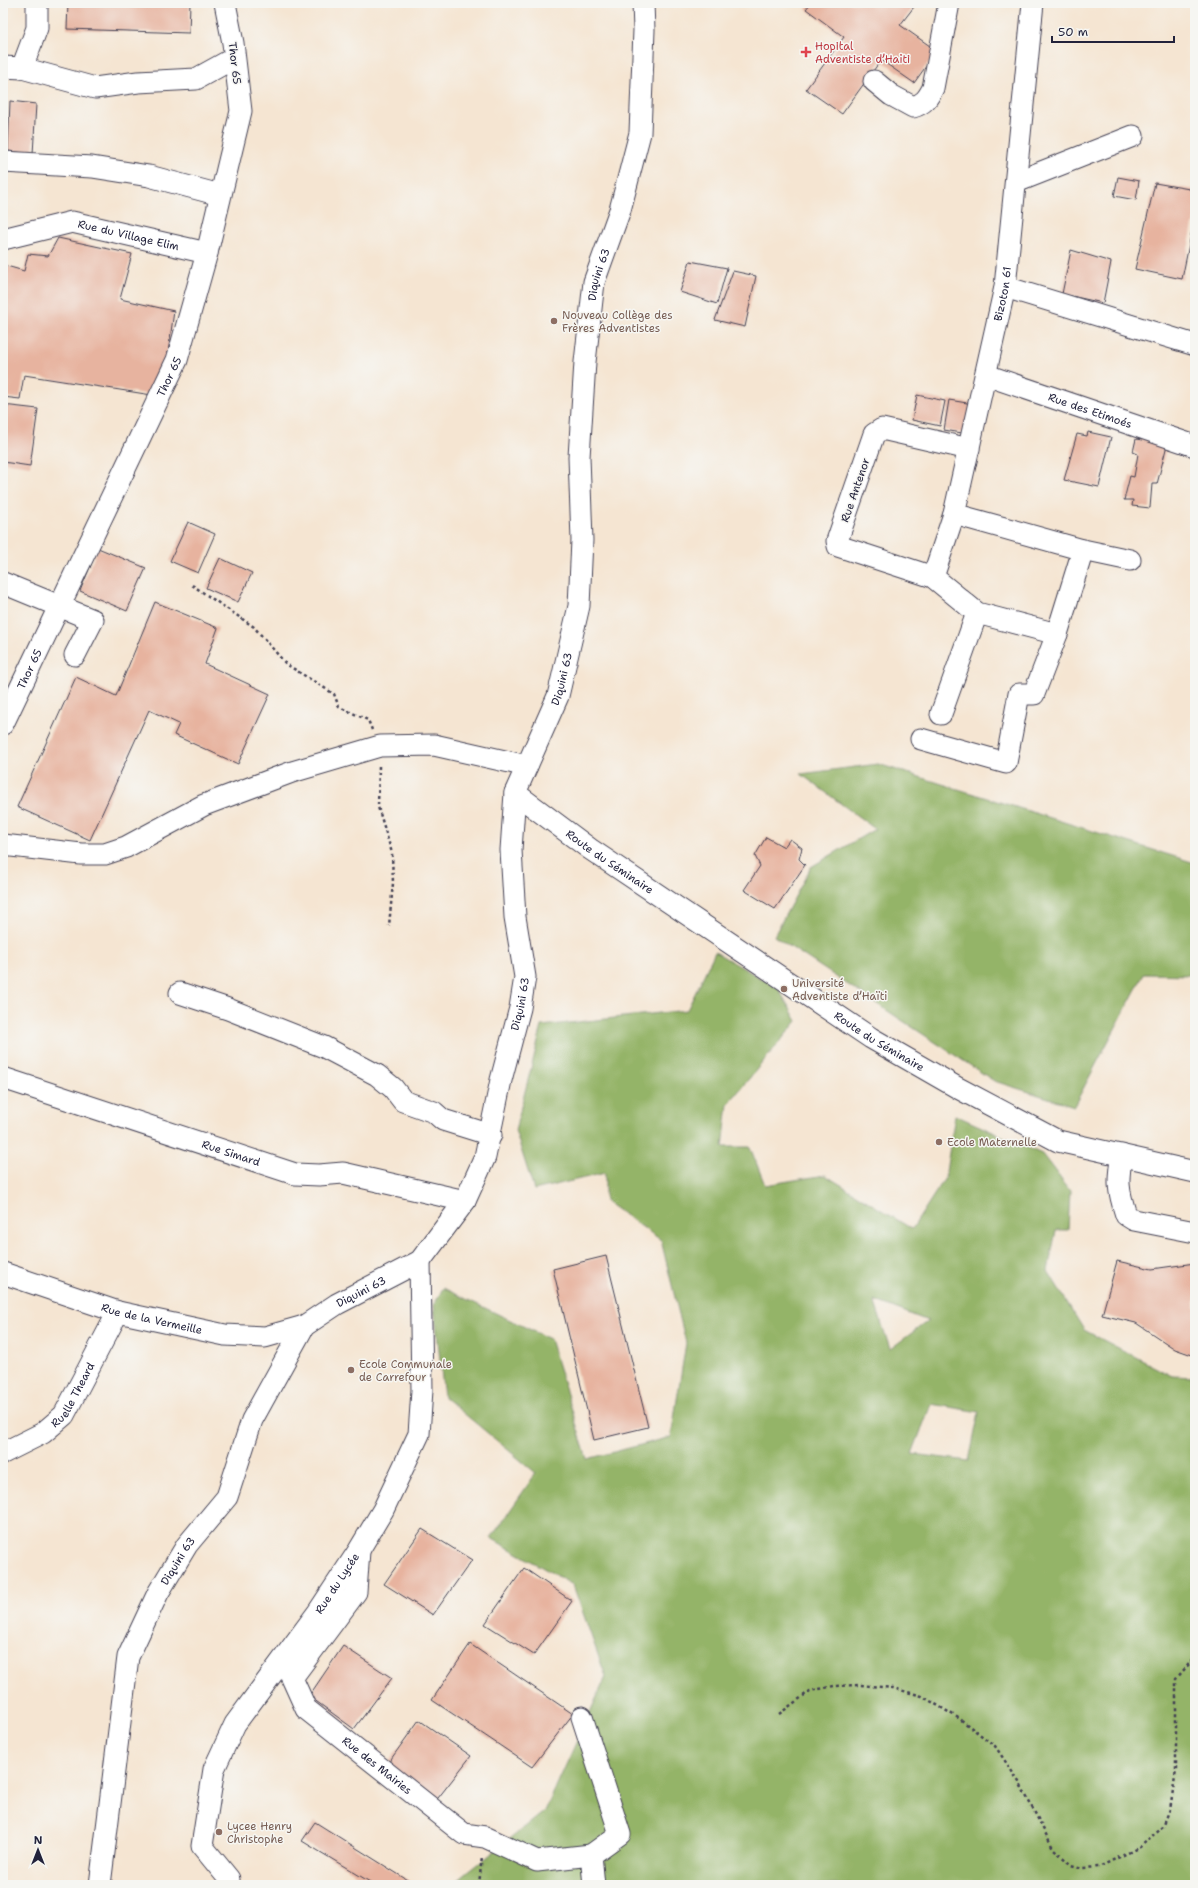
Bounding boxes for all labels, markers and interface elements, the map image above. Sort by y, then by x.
scale bar [1052,18,1174,44]
text: 50 m [1058,24,1088,40]
place label: Hopital Adventiste d’Haiti [815,39,910,67]
street label: Thor 65 [224,41,245,85]
marker: Hopital Adventiste d’Haiti [800,46,812,58]
street label: Rue du Village Elim [76,217,181,254]
street label: Diquini 63 [585,246,614,302]
street label: Bizoton 61 [991,266,1015,323]
place label: Nouveau Collège des Frères Adventistes [562,308,673,336]
marker: Nouveau Collège des Frères Adventistes [549,316,559,326]
street label: Thor 65 [154,354,186,399]
street label: Rue des Etimoés [1046,390,1134,432]
street label: Rue Antenor [837,456,874,524]
street label: Thor 65 [14,647,46,692]
street label: Diquini 63 [548,651,576,708]
street label: Route du Séminaire [563,826,656,898]
street label: Diquini 63 [507,976,533,1032]
place label: Université Adventiste d’Haïti [792,976,887,1004]
marker: Université Adventiste d’Haïti [779,984,789,994]
street label: Route du Séminaire [831,1008,927,1075]
place label: Ecole Maternelle [947,1135,1037,1150]
street label: Rue Simard [200,1137,262,1170]
marker: Ecole Maternelle [934,1137,944,1147]
street label: Diquini 63 [334,1273,389,1311]
street label: Rue de la Vermeille [99,1300,204,1338]
place label: Ecole Communale de Carrefour [359,1357,452,1385]
street label: Ruelle Theard [48,1360,98,1431]
marker: Ecole Communale de Carrefour [346,1365,356,1375]
street label: Diquini 63 [157,1534,199,1588]
street label: Rue du Lycée [312,1550,363,1617]
street label: Rue des Mairies [339,1733,415,1798]
place label: Lycee Henry Christophe [227,1819,292,1847]
marker: Lycee Henry Christophe [214,1827,224,1837]
north arrow [18,1830,58,1870]
text: N [34,1833,43,1848]

